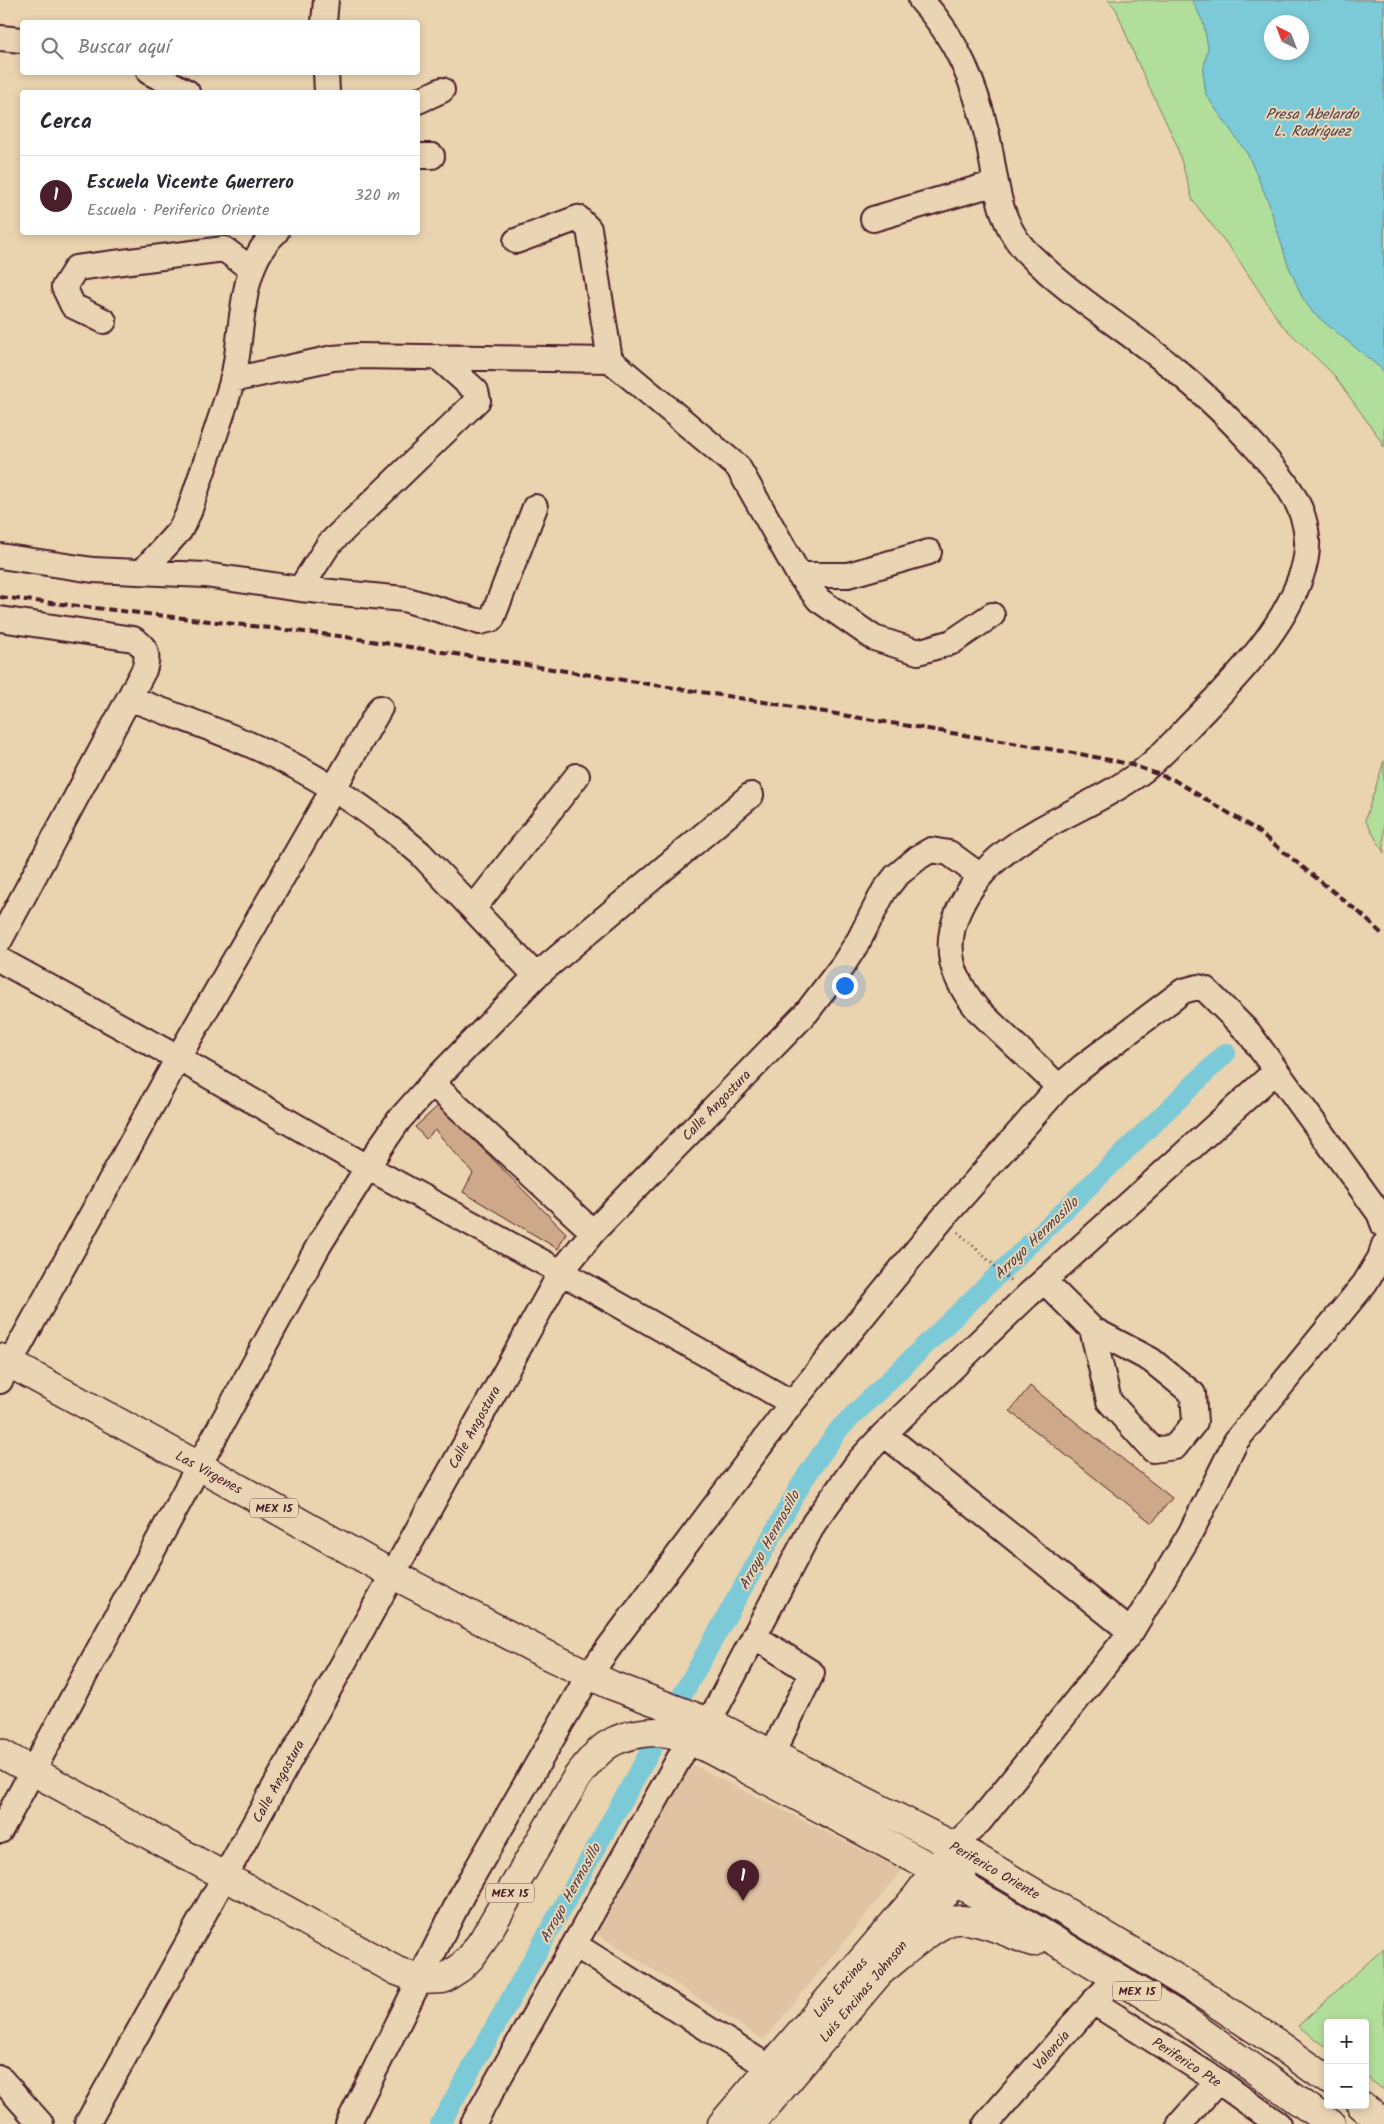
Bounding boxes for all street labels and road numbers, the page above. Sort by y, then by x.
street label: Calle Angostura [677,1065,757,1146]
street label: Calle Angostura [443,1382,507,1473]
street label: Las Virgenes [171,1445,246,1500]
road number: MEX 15 [250,1499,298,1518]
street label: Calle Angostura [247,1736,311,1827]
street label: Periferico Oriente [945,1836,1045,1906]
road number: MEX 15 [486,1884,534,1902]
street label: Luis Encinas Johnson [814,1936,913,2048]
street label: Luis Encinas [808,1952,874,2023]
road number: MEX 15 [1113,1982,1161,2000]
street label: Valencia [1028,2026,1076,2076]
street label: Periferico Pte [1147,2032,1226,2094]

